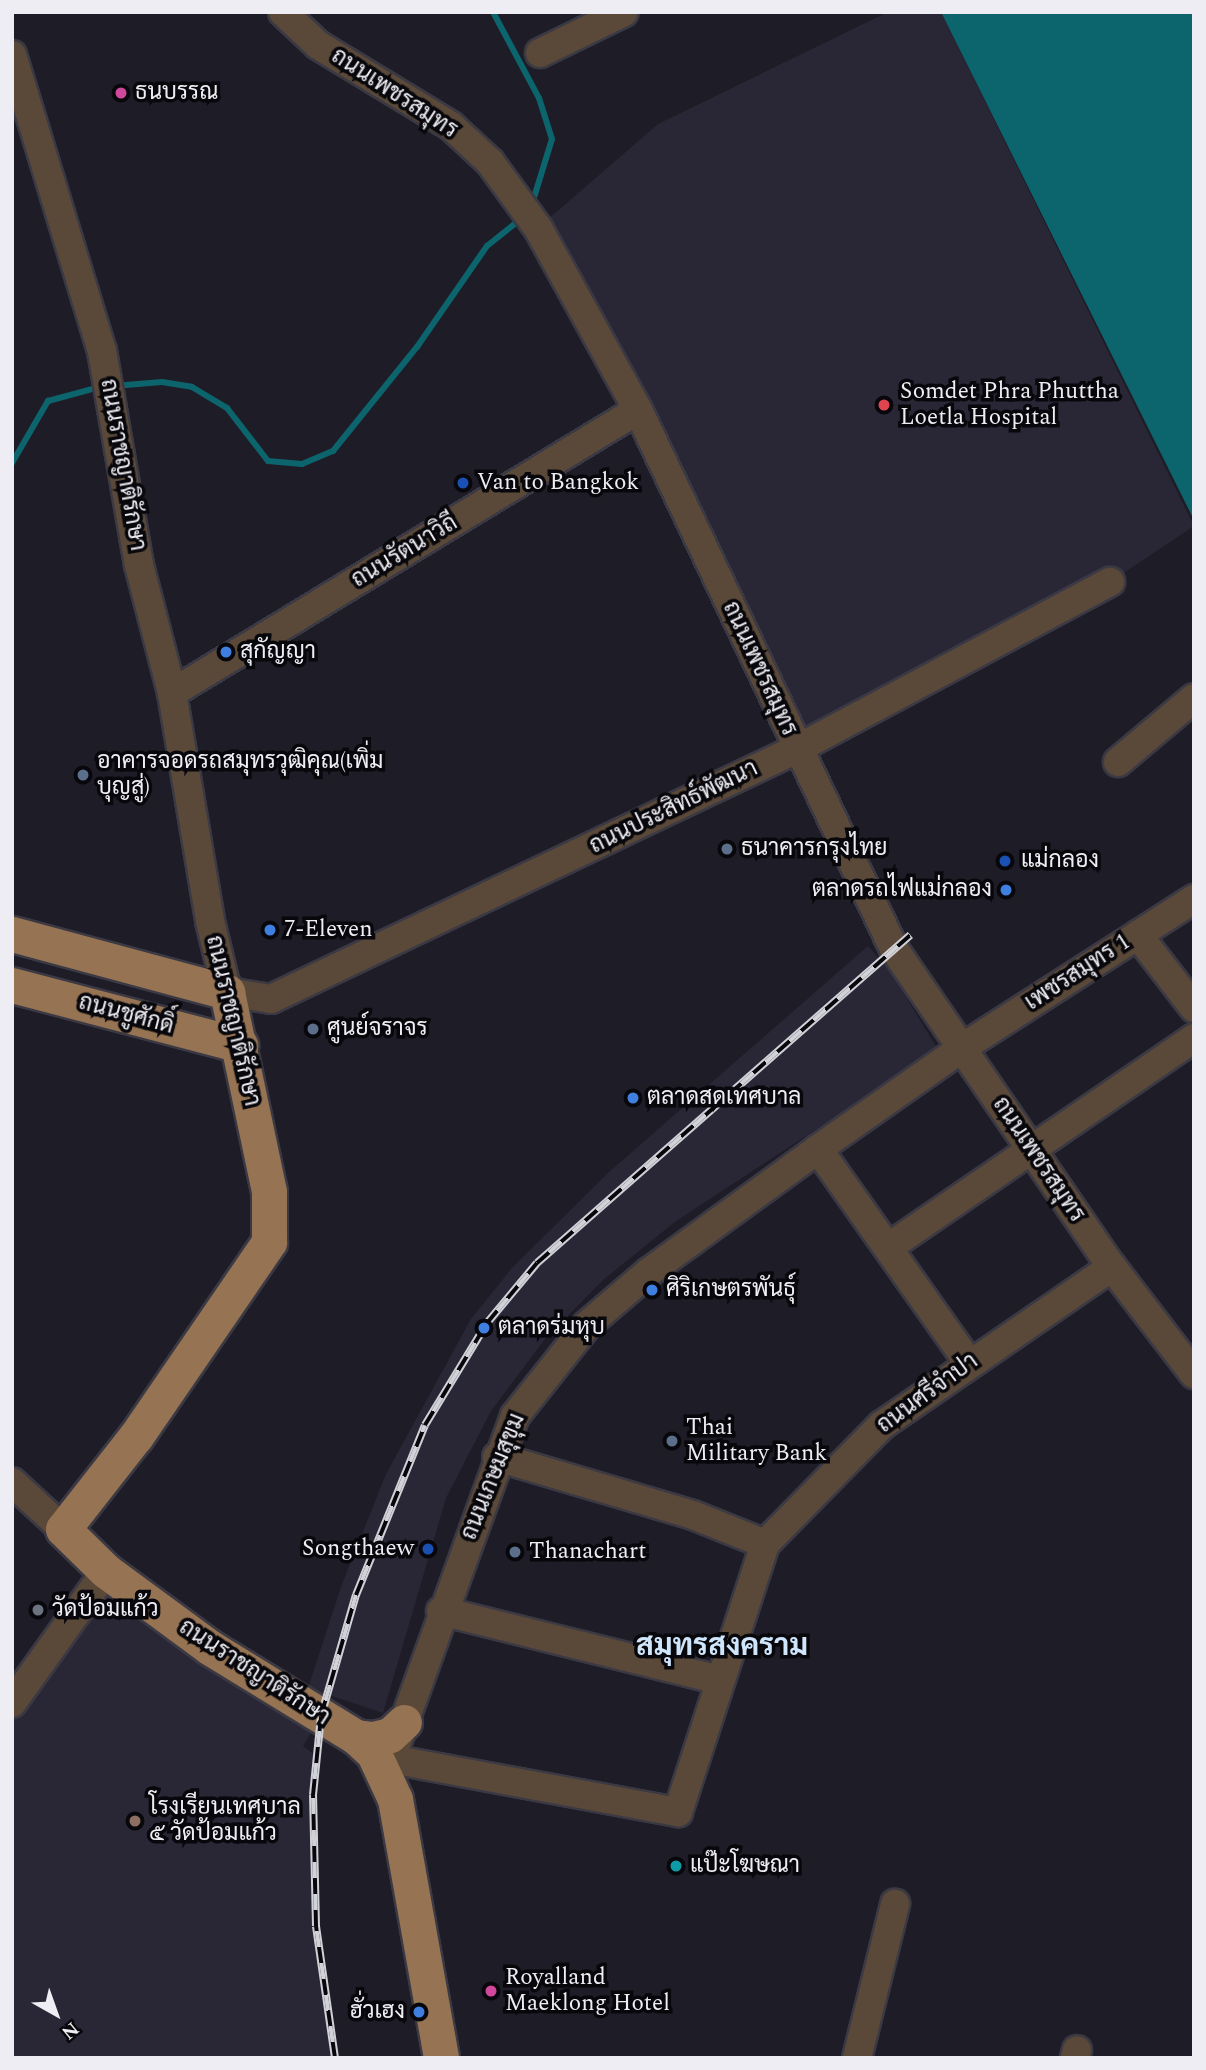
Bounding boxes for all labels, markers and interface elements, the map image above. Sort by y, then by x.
street label: ถนนเพชรสมุทร [326,43,462,145]
place label: ธนบรรณ [135,79,218,107]
marker: ธนบรรณ [113,85,129,101]
street label: ถนนราชญาติรักษา [93,377,151,553]
place label: Somdet Phra Phuttha Loetla Hospital [900,378,1119,432]
marker: Somdet Phra Phuttha Loetla Hospital [874,395,894,415]
place label: Van to Bangkok [477,469,639,497]
marker: Van to Bangkok [455,475,471,491]
street label: ถนนรัตนาวิถี [347,510,463,594]
street label: ถนนเพชรสมุทร [716,597,802,741]
place label: สุกัญญา [240,638,316,666]
marker: สุกัญญา [218,644,234,660]
place label: อาคารจอดรถสมุทรวุฒิคุณ(เพิ่ม บุญสู่) [97,748,383,802]
street label: ถนนประสิทธ์พัฒนา [585,755,763,861]
marker: อาคารจอดรถสมุทรวุฒิคุณ(เพิ่ม บุญสู่) [75,767,91,783]
place label: ธนาคารกรุงไทย [741,835,887,863]
marker: ธนาคารกรุงไทย [719,841,735,857]
place label: แม่กลอง [1021,847,1099,875]
marker: แม่กลอง [995,851,1015,871]
place label: ตลาดรถไฟแม่กลอง [812,876,992,904]
marker: ตลาดรถไฟแม่กลอง [998,882,1014,898]
place label: 7-Eleven [284,916,373,944]
marker: 7-Eleven [262,922,278,938]
street label: เพชรสมุทร 1 [1020,929,1136,1017]
street label: ถนนราชญาติรักษา [199,933,265,1109]
street label: ถนนชูศักดิ์ [75,989,177,1041]
place label: ศูนย์จราจร [327,1015,428,1043]
marker: ศูนย์จราจร [305,1021,321,1037]
place label: ตลาดสดเทศบาล [647,1084,801,1112]
marker: ตลาดสดเทศบาล [625,1090,641,1106]
street label: ถนนเพชรสมุทร [986,1092,1090,1228]
place label: ศิริเกษตรพันธุ์ [666,1276,796,1304]
marker: ศิริเกษตรพันธุ์ [644,1282,660,1298]
place label: ตลาดร่มหุบ [498,1314,605,1342]
marker: ตลาดร่มหุบ [476,1320,492,1336]
street label: ถนนศรีจำปา [872,1348,984,1440]
street label: ถนนเกษมสุขุม [456,1410,532,1544]
place label: Thai Military Bank [686,1414,827,1468]
marker: Thai Military Bank [664,1433,680,1449]
place label: Songthaew [302,1535,414,1563]
place label: Thanachart [529,1538,646,1566]
marker: Songthaew [420,1541,436,1557]
marker: Thanachart [507,1544,523,1560]
place label: วัดป้อมแก้ว [52,1596,158,1624]
marker: วัดป้อมแก้ว [30,1602,46,1618]
street label: ถนนราชญาติรักษา [173,1614,335,1732]
district label: สมุทรสงคราม [636,1628,808,1664]
place label: โรงเรียนเทศบาล ๕ วัดป้อมแก้ว [149,1794,301,1848]
marker: โรงเรียนเทศบาล ๕ วัดป้อมแก้ว [127,1813,143,1829]
place label: แป๊ะโฆษณา [690,1852,800,1880]
marker: แป๊ะโฆษณา [668,1858,684,1874]
place label: Royalland Maeklong Hotel [505,1964,670,2018]
north arrow [21,1979,91,2049]
marker: Royalland Maeklong Hotel [483,1983,499,1999]
place label: ฮั่วเฮง [350,1998,405,2026]
marker: ฮั่วเฮง [411,2004,427,2020]
text: N [55,2014,85,2047]

